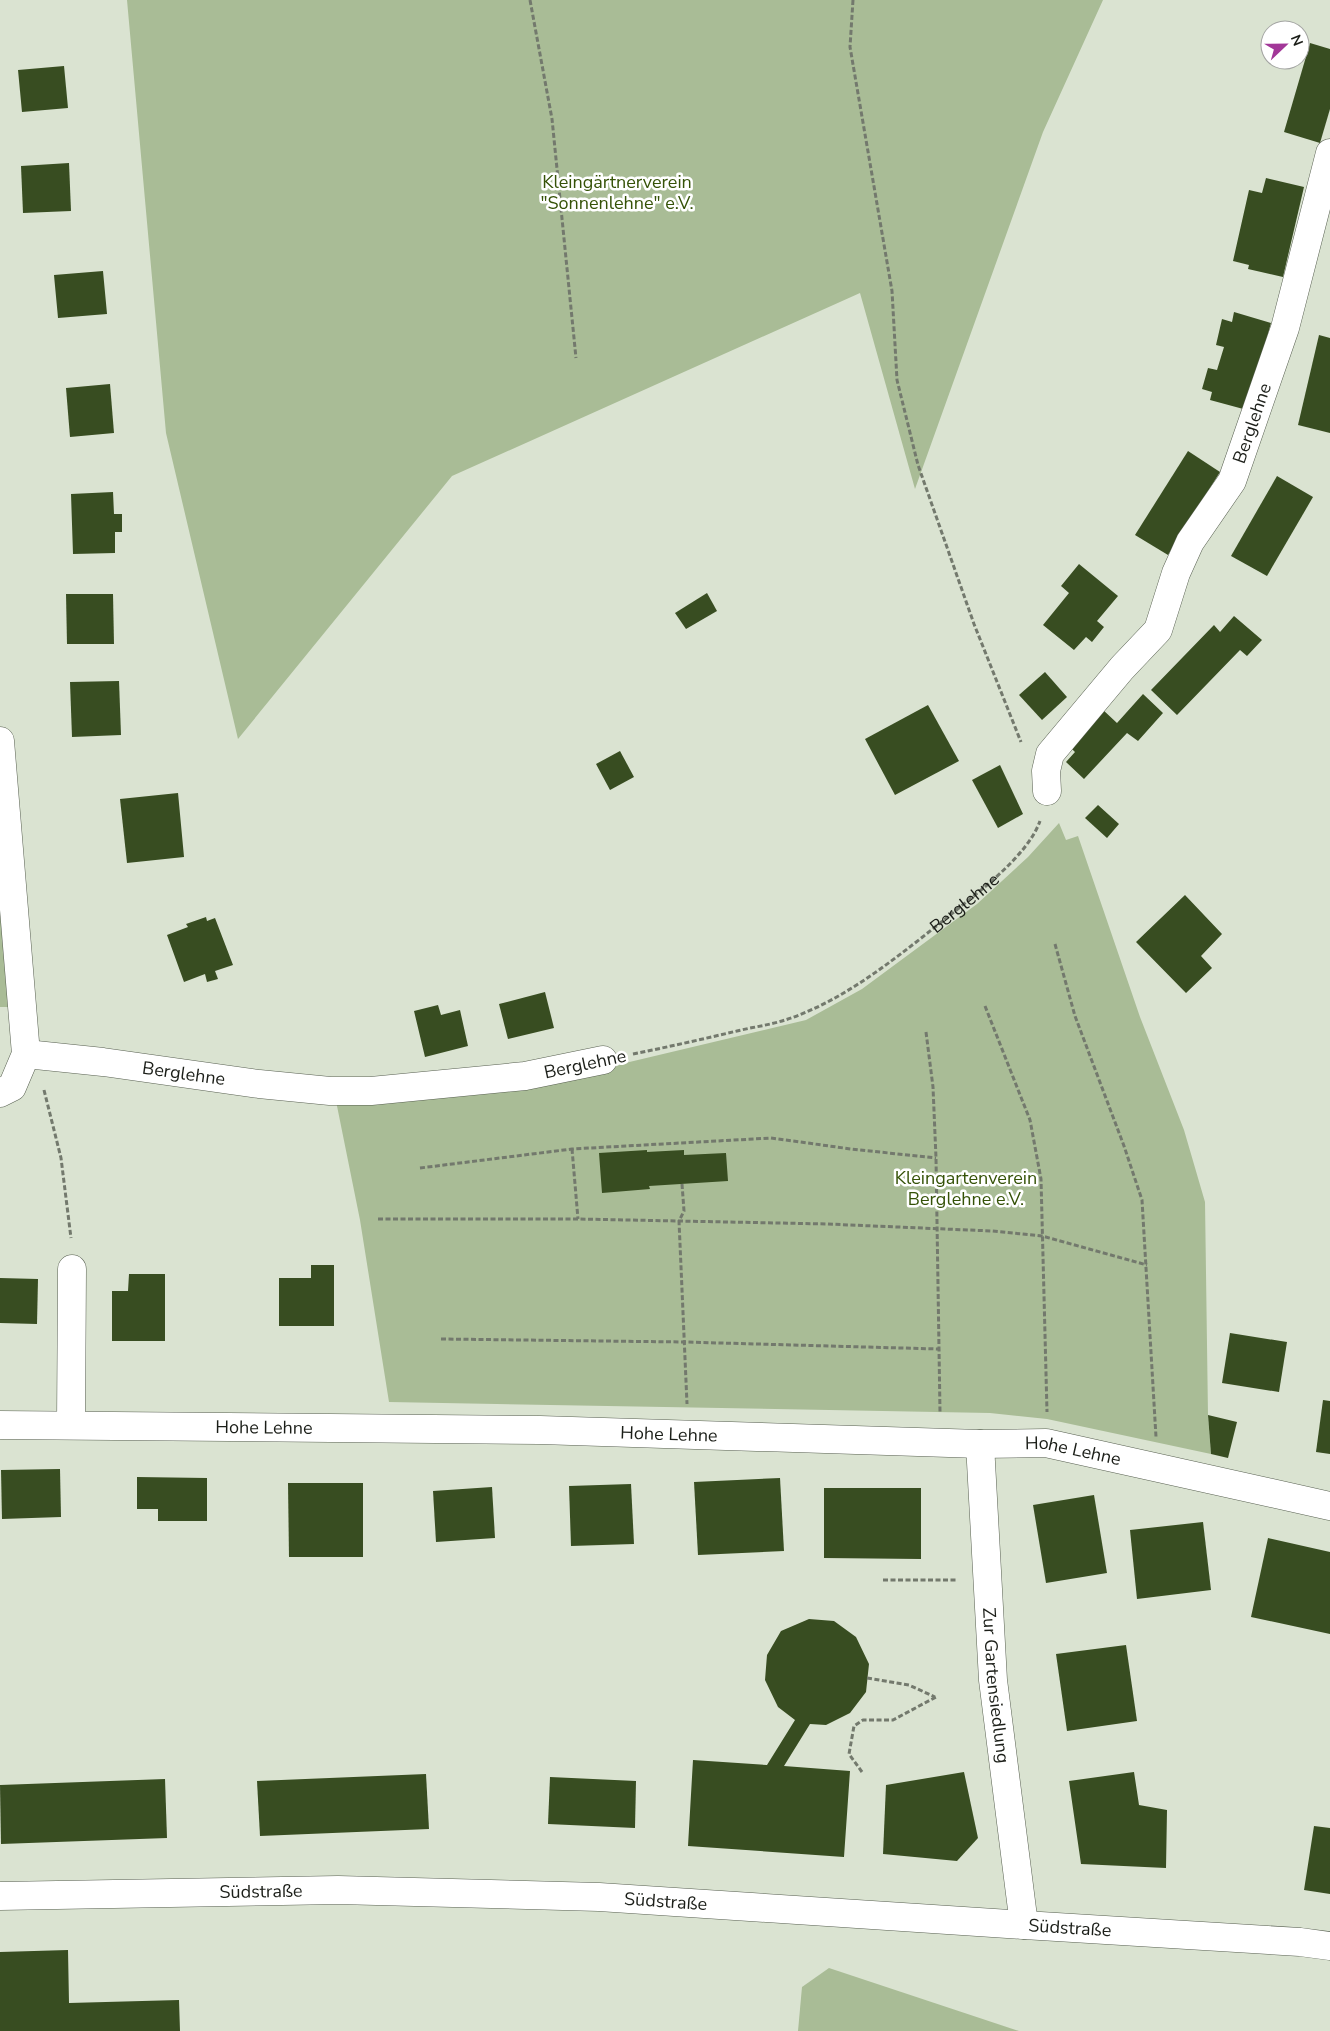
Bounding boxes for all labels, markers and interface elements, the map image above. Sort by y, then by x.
north arrow [1260,20,1310,70]
text: N [1286,32,1307,49]
park label: Kleingärtnerverein "Sonnenlehne" e.V. [540,170,694,215]
street label: Berglehne [1227,380,1277,467]
street label: Berglehne [925,868,1004,939]
street label: Berglehne [542,1044,628,1084]
street label: Berglehne [141,1056,227,1091]
park label: Kleingartenverein Berglehne e.V. [895,1166,1037,1211]
street label: Hohe Lehne [215,1415,313,1440]
street label: Hohe Lehne [620,1421,718,1448]
street label: Hohe Lehne [1025,1431,1123,1471]
street label: Zur Gartensiedlung [977,1607,1015,1765]
street label: Südstraße [219,1879,303,1904]
street label: Südstraße [623,1887,708,1916]
street label: Südstraße [1028,1913,1112,1942]

